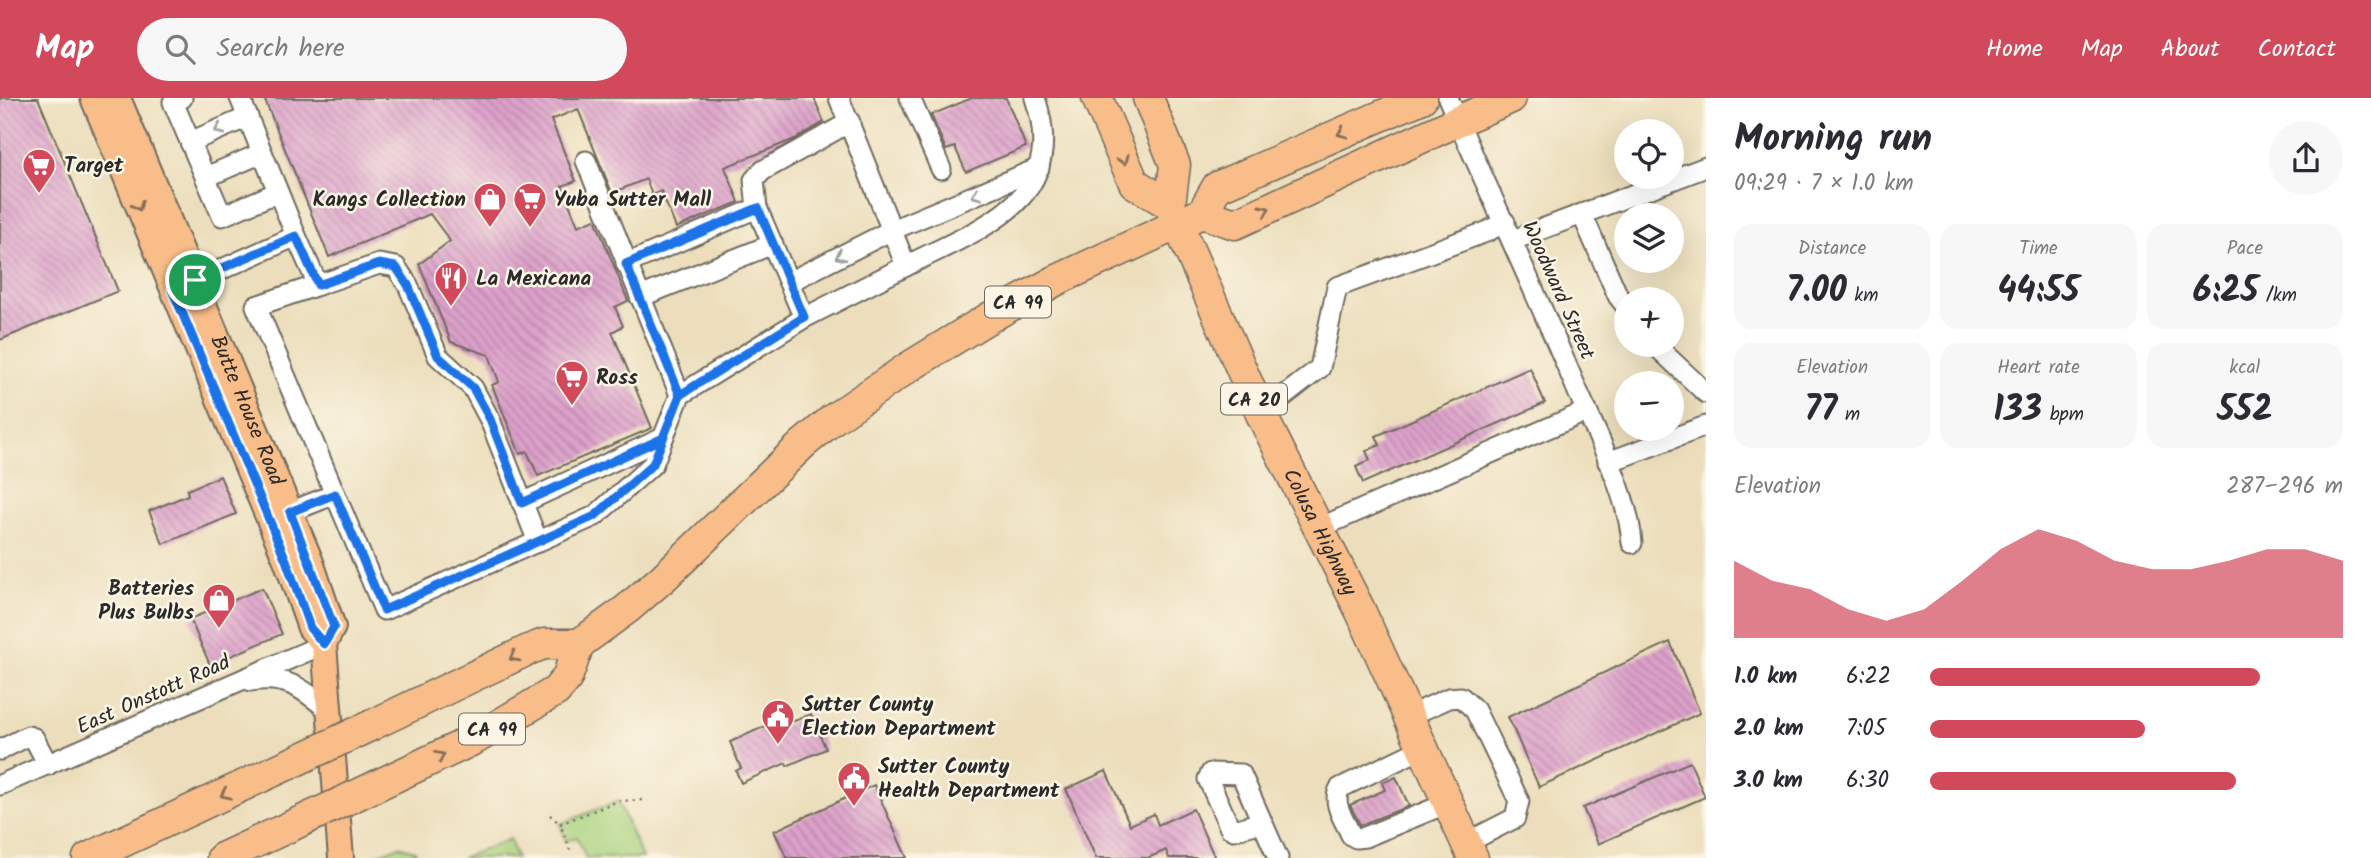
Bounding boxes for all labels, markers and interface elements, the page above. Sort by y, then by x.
search box [137,18,627,81]
text: Map [35,23,95,76]
text: Search here [217,28,345,70]
icon: search [161,30,199,68]
text: Home [1986,30,2043,69]
text: Map [2081,30,2123,69]
text: About [2161,30,2219,69]
text: Contact [2257,30,2336,69]
text: Morning run [1734,110,1932,170]
map controls [1614,119,1684,441]
button: locate [1614,119,1684,189]
one-way arrow [214,121,226,135]
button: share [2269,121,2343,195]
one-way arrow [1337,125,1349,139]
supermarket icon: Target [20,146,58,195]
place label: Target [64,150,124,183]
one-way arrow [1116,152,1130,165]
text: 09:29 · 7 × 1.0 km [1734,166,1914,202]
shop icon: Kangs Collection [471,180,509,229]
supermarket icon: Yuba Sutter Mall [511,180,549,229]
place label: Kangs Collection [313,184,466,217]
place label: Yuba Sutter Mall [554,184,712,217]
one-way arrow [971,186,983,200]
one-way arrow [129,200,143,212]
button: layers [1614,203,1684,273]
one-way arrow [1258,205,1270,219]
street label: Woodward Street [1512,216,1603,366]
text: Distance [1798,234,1866,264]
text: Time [2019,234,2058,264]
text: Pace [2227,234,2263,264]
one-way arrow [835,247,847,261]
pin [165,250,225,310]
restaurant icon: La Mexicana [432,259,470,308]
icon: arrive [176,261,214,299]
place label: La Mexicana [476,263,591,296]
text: 7.00 [1786,264,1847,320]
text: 44:55 [1997,264,2080,320]
text: 6:25 [2193,264,2258,320]
text: km [1847,281,1878,311]
text: /km [2258,281,2297,311]
road number: CA 99 [985,286,1051,318]
button: + [1614,287,1684,357]
street label: Butte House Road [200,330,293,491]
text: Elevation [1796,353,1868,383]
text: Heart rate [1997,353,2080,383]
text: kcal [2229,353,2260,383]
supermarket icon: Ross [553,358,591,407]
place label: Ross [596,362,638,395]
button: − [1614,371,1684,441]
text: 77 [1804,383,1837,439]
text: 133 [1993,383,2042,439]
text: 552 [2217,383,2273,439]
road number: CA 20 [1221,384,1287,414]
text: m [1837,400,1860,430]
text: bpm [2042,400,2084,430]
street label: Colusa Highway [1273,463,1365,602]
text: Elevation [1734,469,1821,505]
text: 287–296 m [2226,469,2343,505]
place label: Batteries Plus Bulbs [98,573,194,630]
shop icon: Batteries Plus Bulbs [200,581,238,630]
street label: East Onstott Road [72,647,236,744]
one-way arrow [509,649,521,663]
text: 1.0 km [1734,659,1797,695]
text: 6:22 [1846,659,1891,695]
place label: Sutter County Election Department [802,689,996,746]
public building icon: Sutter County Election Department [759,697,797,746]
text: 2.0 km [1734,711,1804,747]
text: 7:05 [1846,711,1886,747]
road number: CA 99 [459,714,525,744]
one-way arrow [433,751,445,765]
place label: Sutter County Health Department [878,751,1060,808]
public building icon: Sutter County Health Department [835,759,873,808]
text: 3.0 km [1734,763,1803,799]
text: 6:30 [1846,763,1889,799]
one-way arrow [220,786,232,800]

